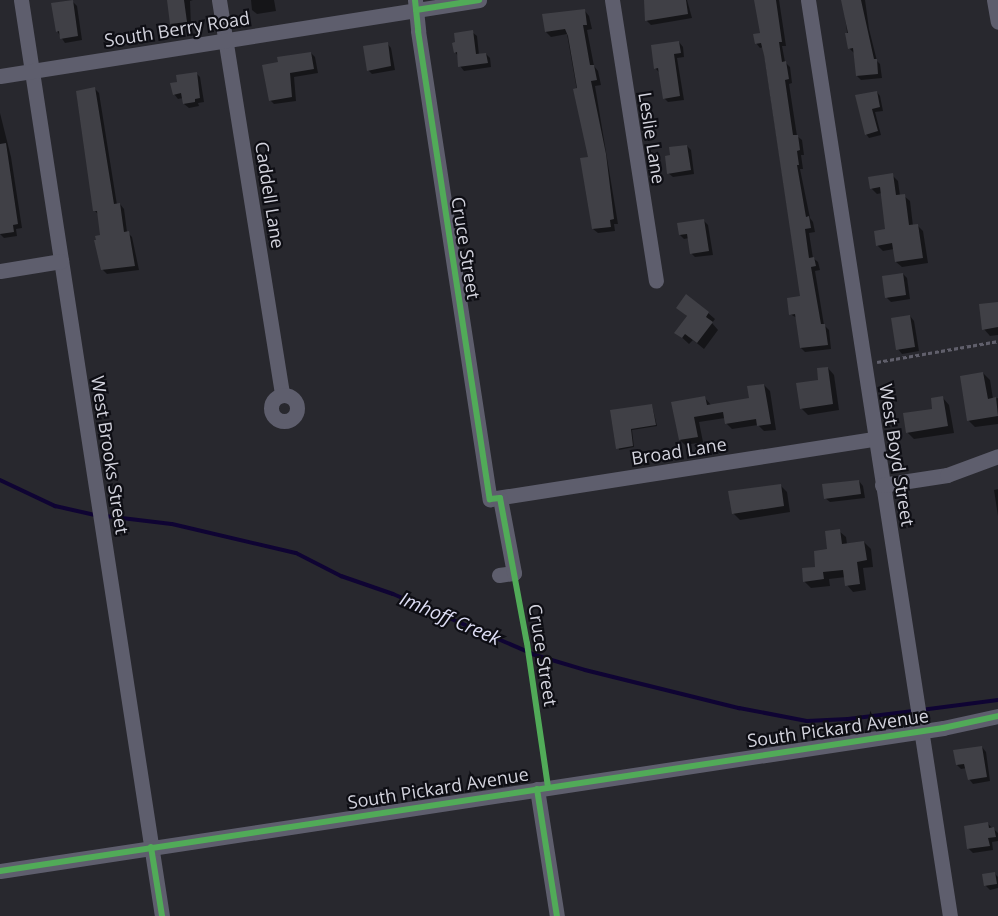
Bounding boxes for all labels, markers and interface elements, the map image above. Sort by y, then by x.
street label: South Berry Road [103,7,251,51]
street label: Leslie Lane [634,91,670,185]
street label: Caddell Lane [251,140,289,250]
street label: Cruce Street [447,195,485,301]
street label: West Brooks Street [87,374,133,536]
street label: West Boyd Street [875,382,919,528]
street label: Broad Lane [630,433,728,469]
water label: Imhoff Creek [396,588,504,650]
street label: Cruce Street [524,602,562,708]
street label: South Pickard Avenue [746,705,930,751]
street label: South Pickard Avenue [346,763,530,813]

